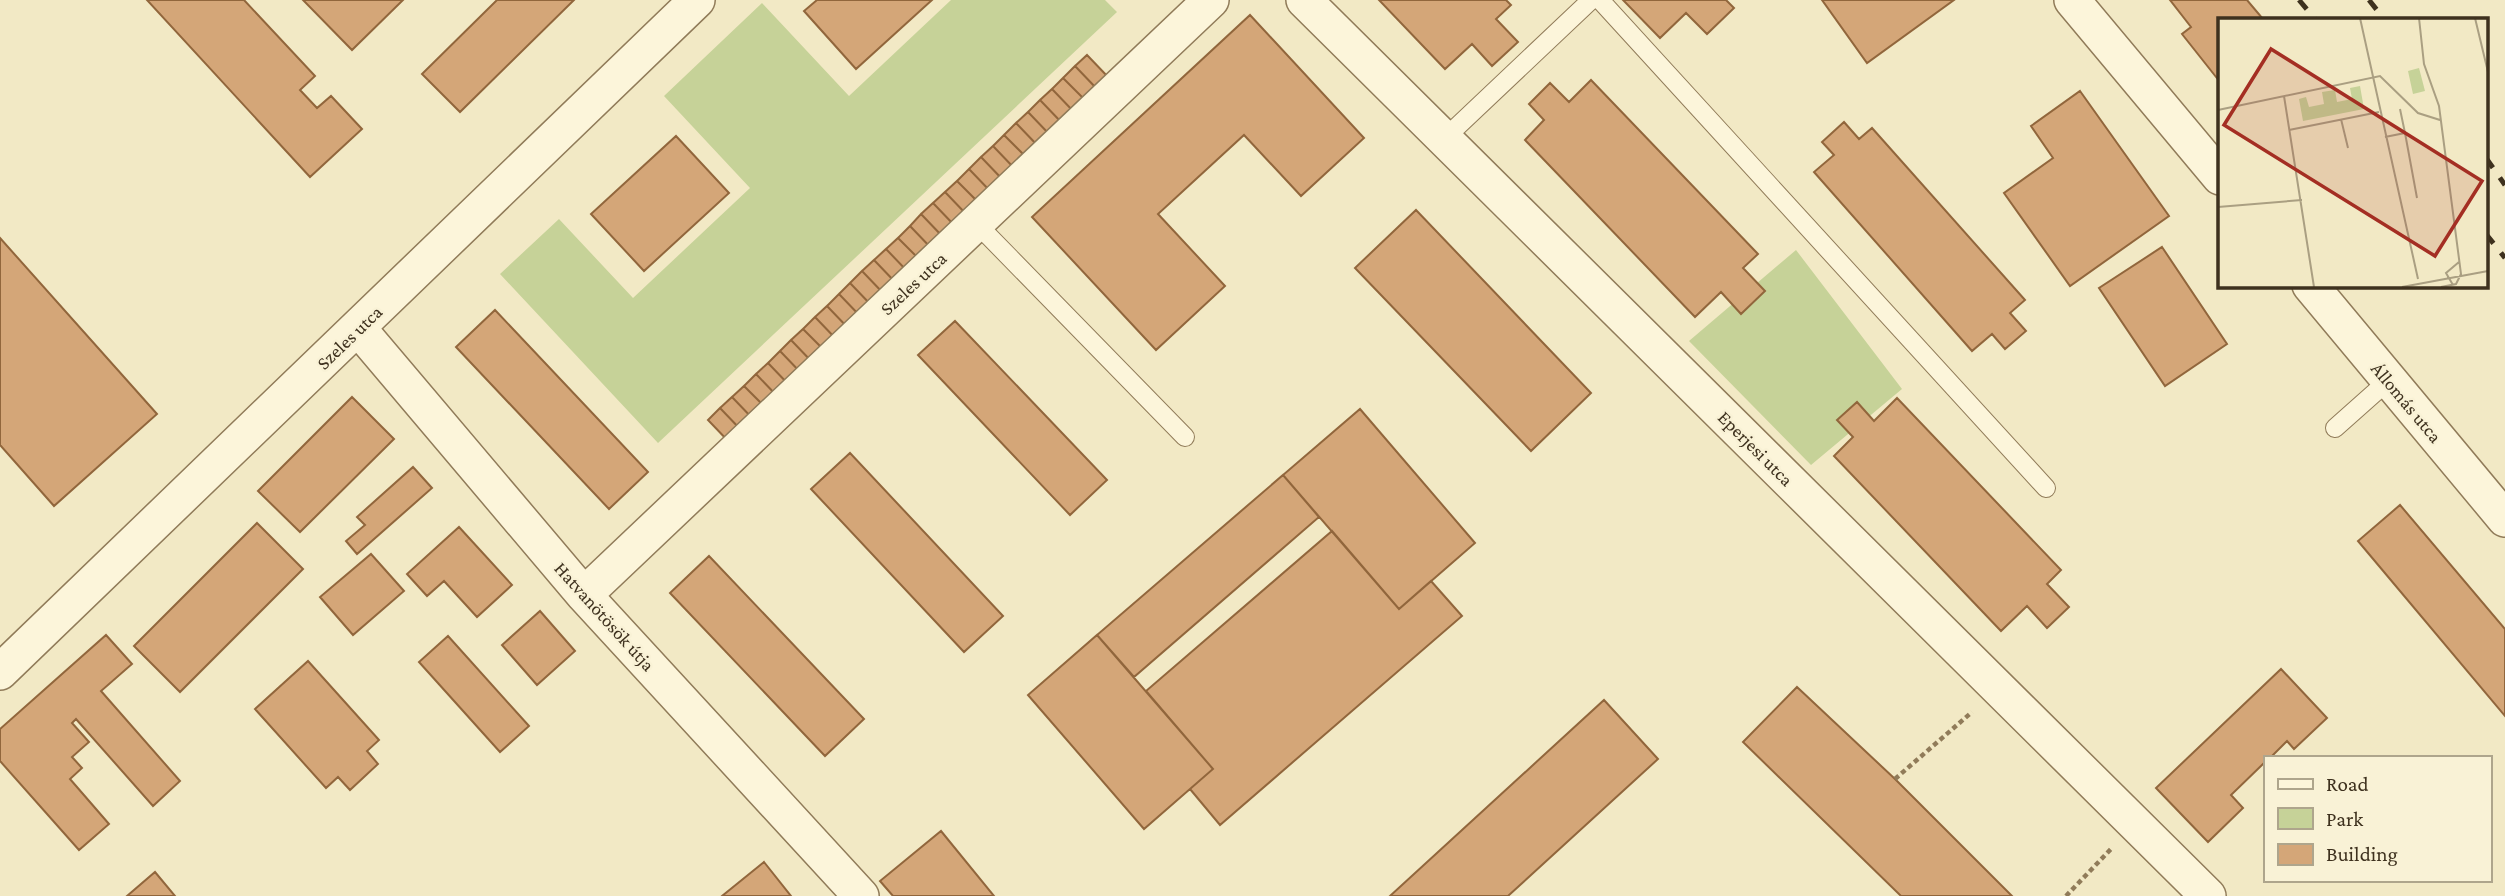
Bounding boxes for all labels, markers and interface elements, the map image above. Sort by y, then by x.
inset map [2218,18,2488,287]
street label: Szeles utca [876,247,951,319]
street label: Szeles utca [312,301,386,374]
street label: Állomás utca [2367,358,2446,447]
street label: Eperjesi utca [1713,407,1798,491]
street label: Hatvanötösök útja [549,558,659,676]
legend [2264,756,2491,882]
text: Road [2326,772,2369,796]
text: Park [2326,807,2363,831]
text: Building [2326,842,2398,866]

